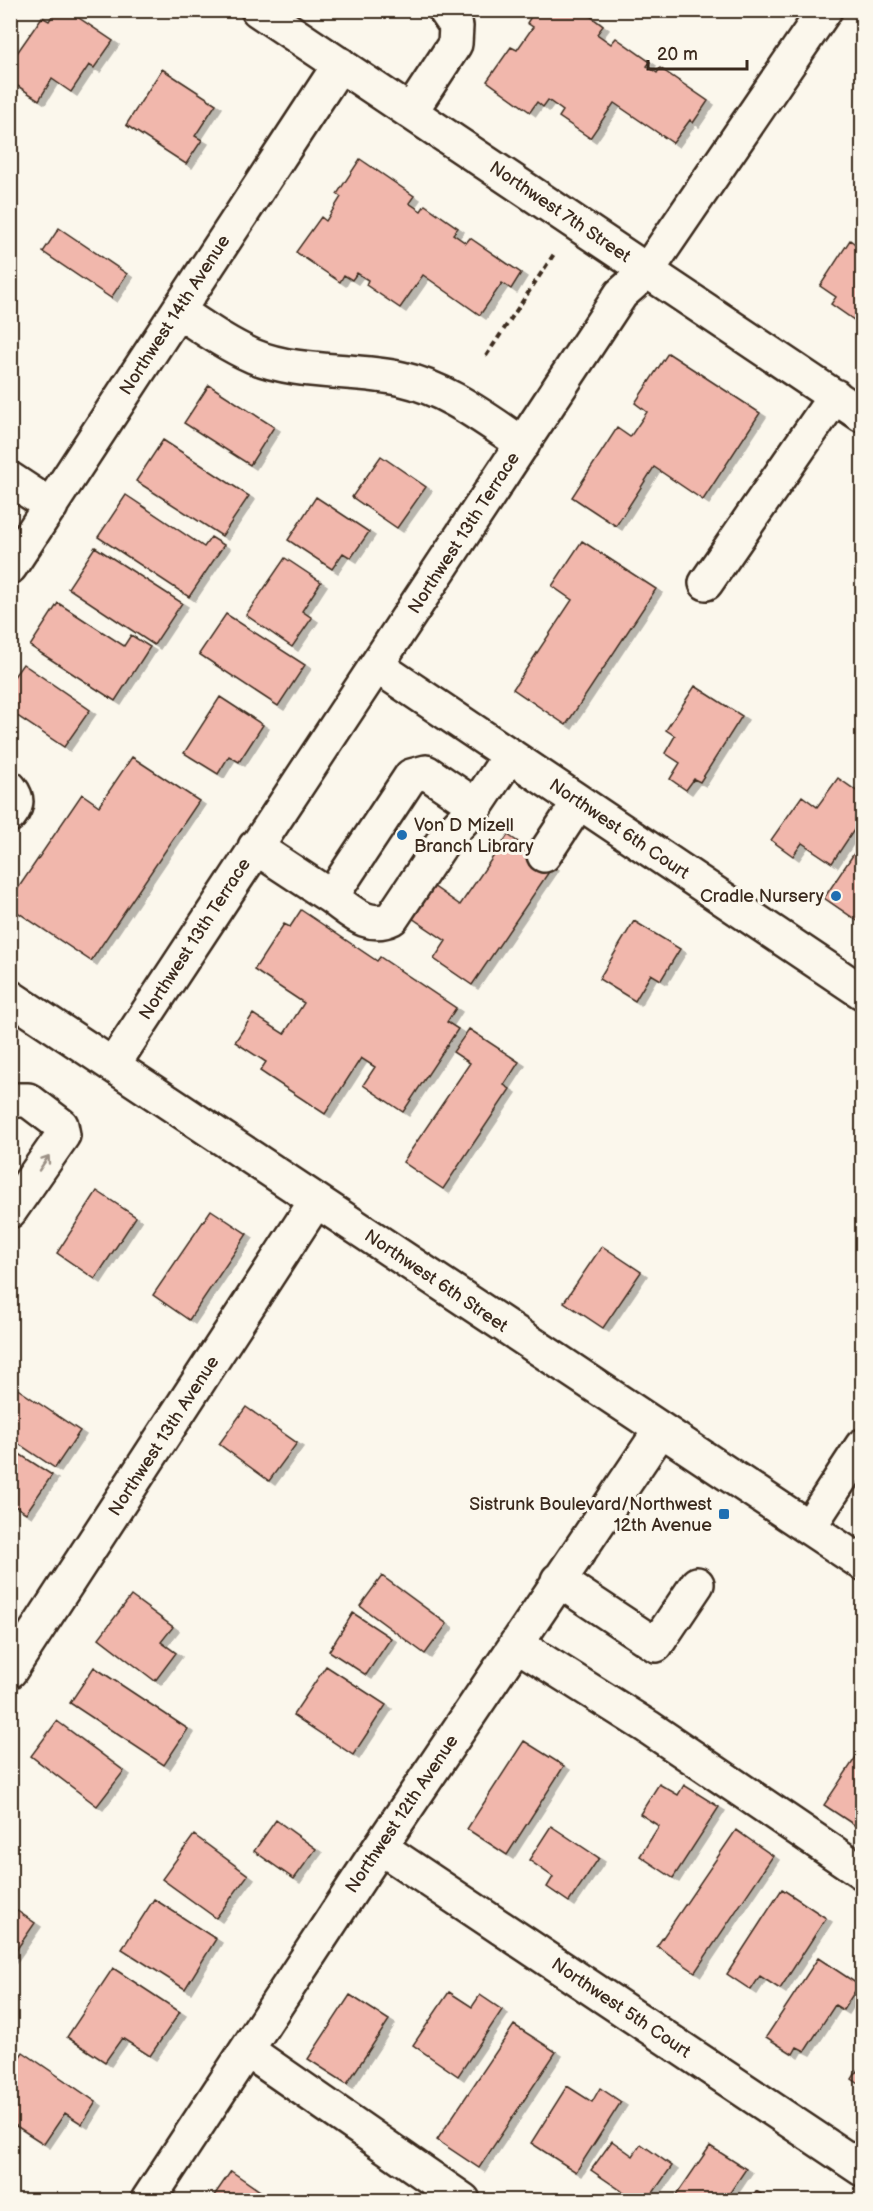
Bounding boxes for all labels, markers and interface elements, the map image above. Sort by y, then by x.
scale bar [648,33,747,71]
text: 20 m [657,44,698,65]
street label: Northwest 7th Street [486,157,635,267]
street label: Northwest 14th Avenue [115,231,235,399]
street label: Northwest 13th Terrace [404,448,524,618]
street label: Northwest 6th Court [545,774,693,884]
place label: Von D Mizell Branch Library [414,815,535,857]
marker: Von D Mizell Branch Library [395,828,409,842]
street label: Northwest 13th Terrace [135,854,255,1024]
place label: Cradle Nursery [700,886,825,907]
marker: Cradle Nursery [829,889,843,903]
one-way arrow [38,1156,50,1172]
street label: Northwest 6th Street [360,1225,512,1337]
street label: Northwest 13th Avenue [104,1352,224,1520]
place label: Sistrunk Boulevard/Northwest 12th Avenue [469,1494,712,1536]
marker: Sistrunk Boulevard/Northwest 12th Avenue [717,1507,731,1521]
street label: Northwest 12th Avenue [341,1731,463,1897]
street label: Northwest 5th Court [547,1954,695,2063]

